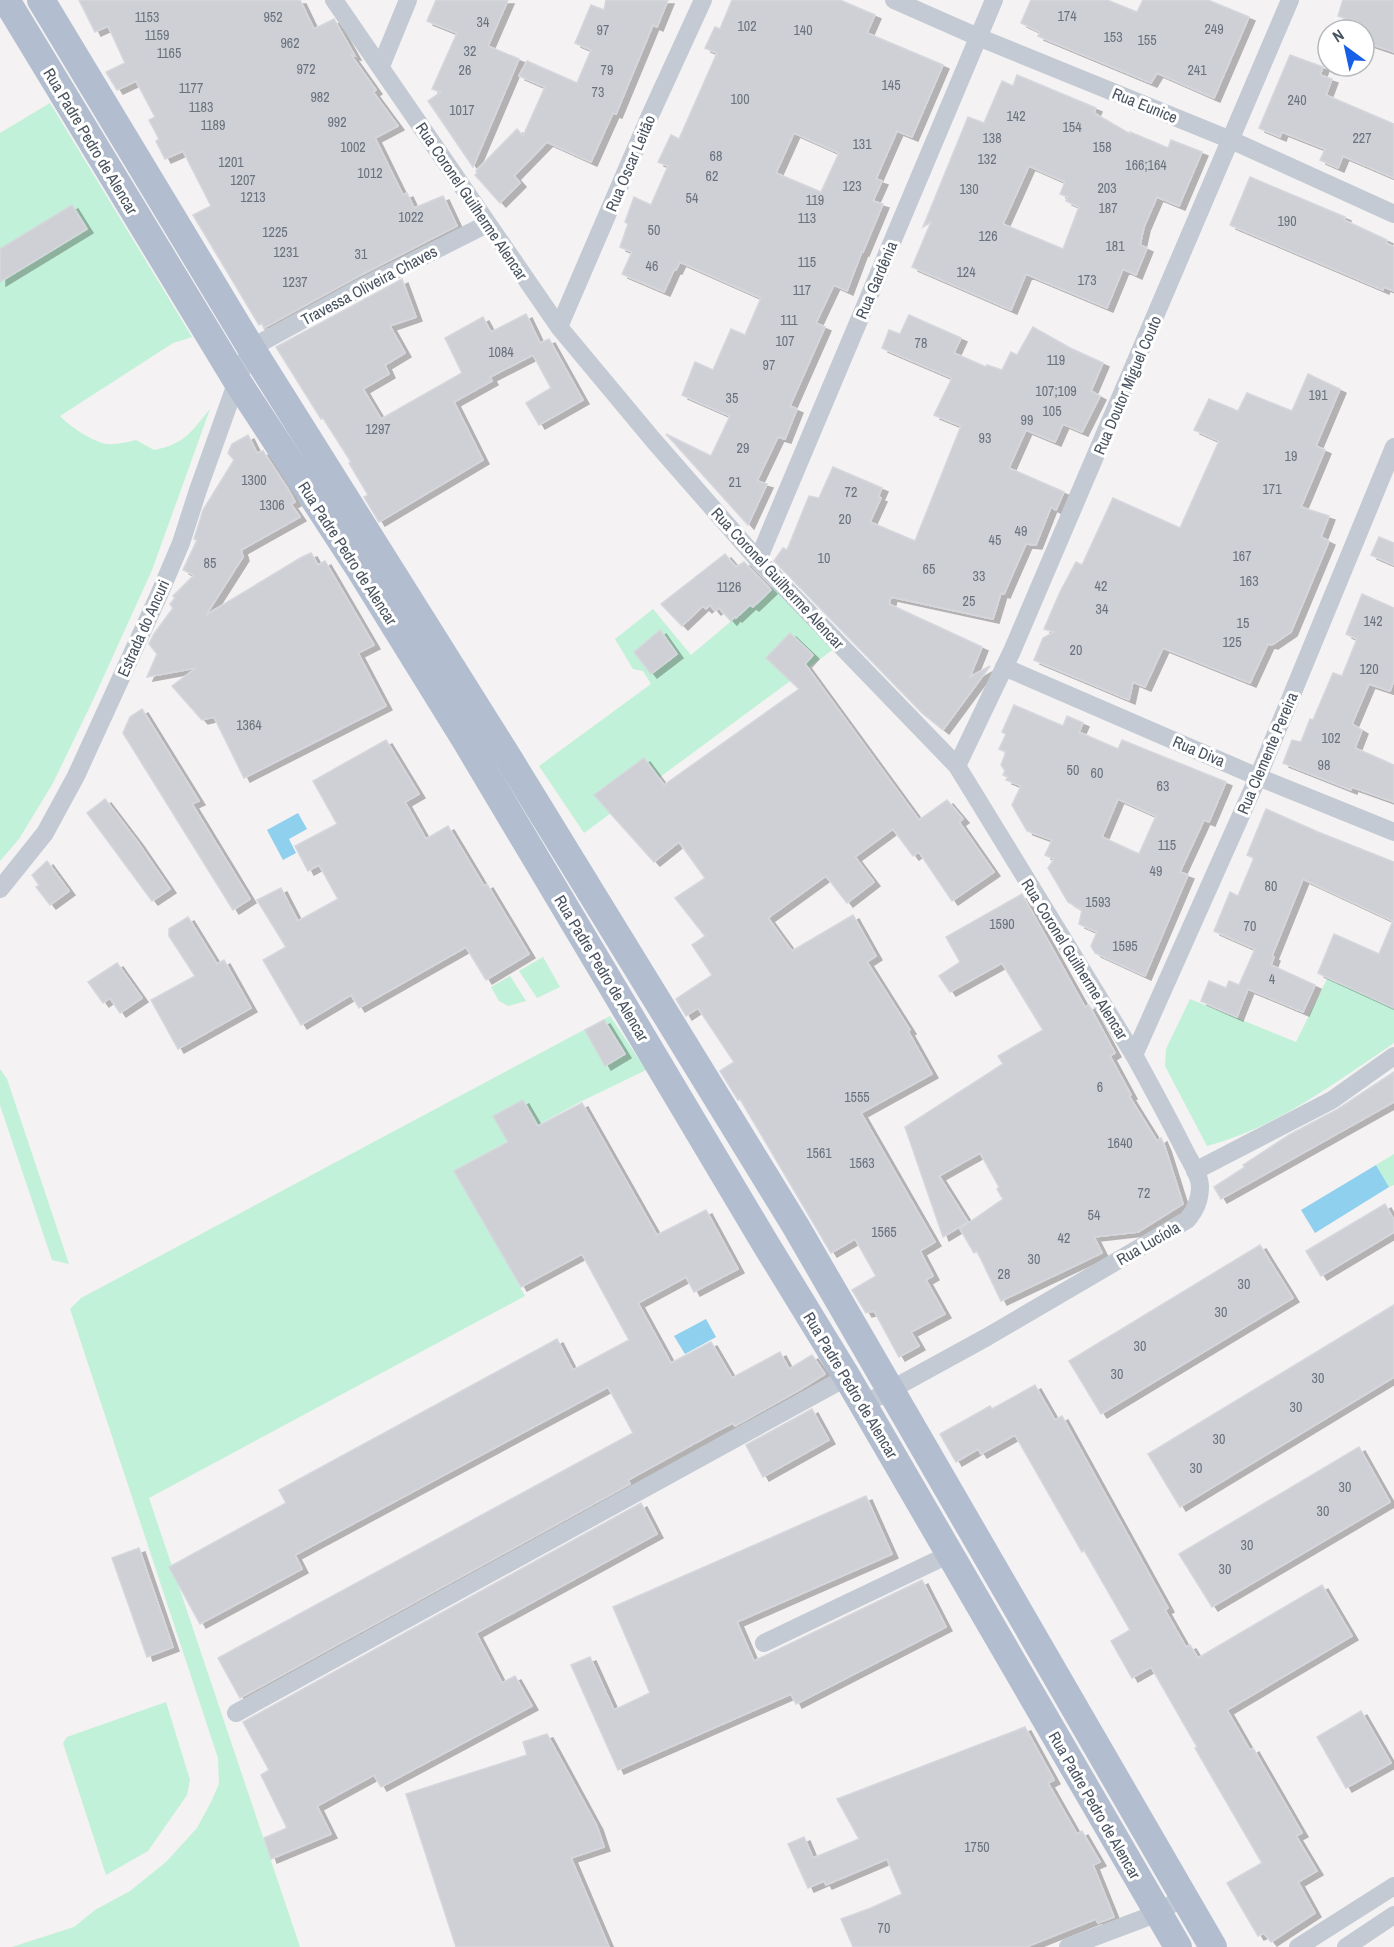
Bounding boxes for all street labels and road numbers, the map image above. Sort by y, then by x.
street label: Rua Padre Pedro de Alencar [39,64,144,219]
street label: Rua Eunice [1109,82,1181,128]
street label: Rua Oscar Leitão [600,111,660,215]
street label: Rua Coronel Guilherme Alencar [411,118,533,285]
street label: Rua Gardênia [850,237,903,322]
street label: Travessa Oliveira Chaves [297,240,441,330]
street label: Rua Doutor Miguel Couto [1088,312,1166,458]
street label: Rua Padre Pedro de Alencar [293,477,403,630]
street label: Rua Coronel Guilherme Alencar [707,502,850,654]
street label: Estrada do Ancuri [112,576,174,680]
street label: Rua Clemente Pereira [1231,688,1303,817]
street label: Rua Diva [1170,730,1229,772]
street label: Rua Coronel Guilherme Alencar [1016,874,1134,1044]
street label: Rua Padre Pedro de Alencar [550,891,655,1046]
street label: Rua Lucíola [1112,1216,1184,1270]
street label: Rua Padre Pedro de Alencar [799,1308,904,1463]
street label: Rua Padre Pedro de Alencar [1044,1727,1147,1883]

